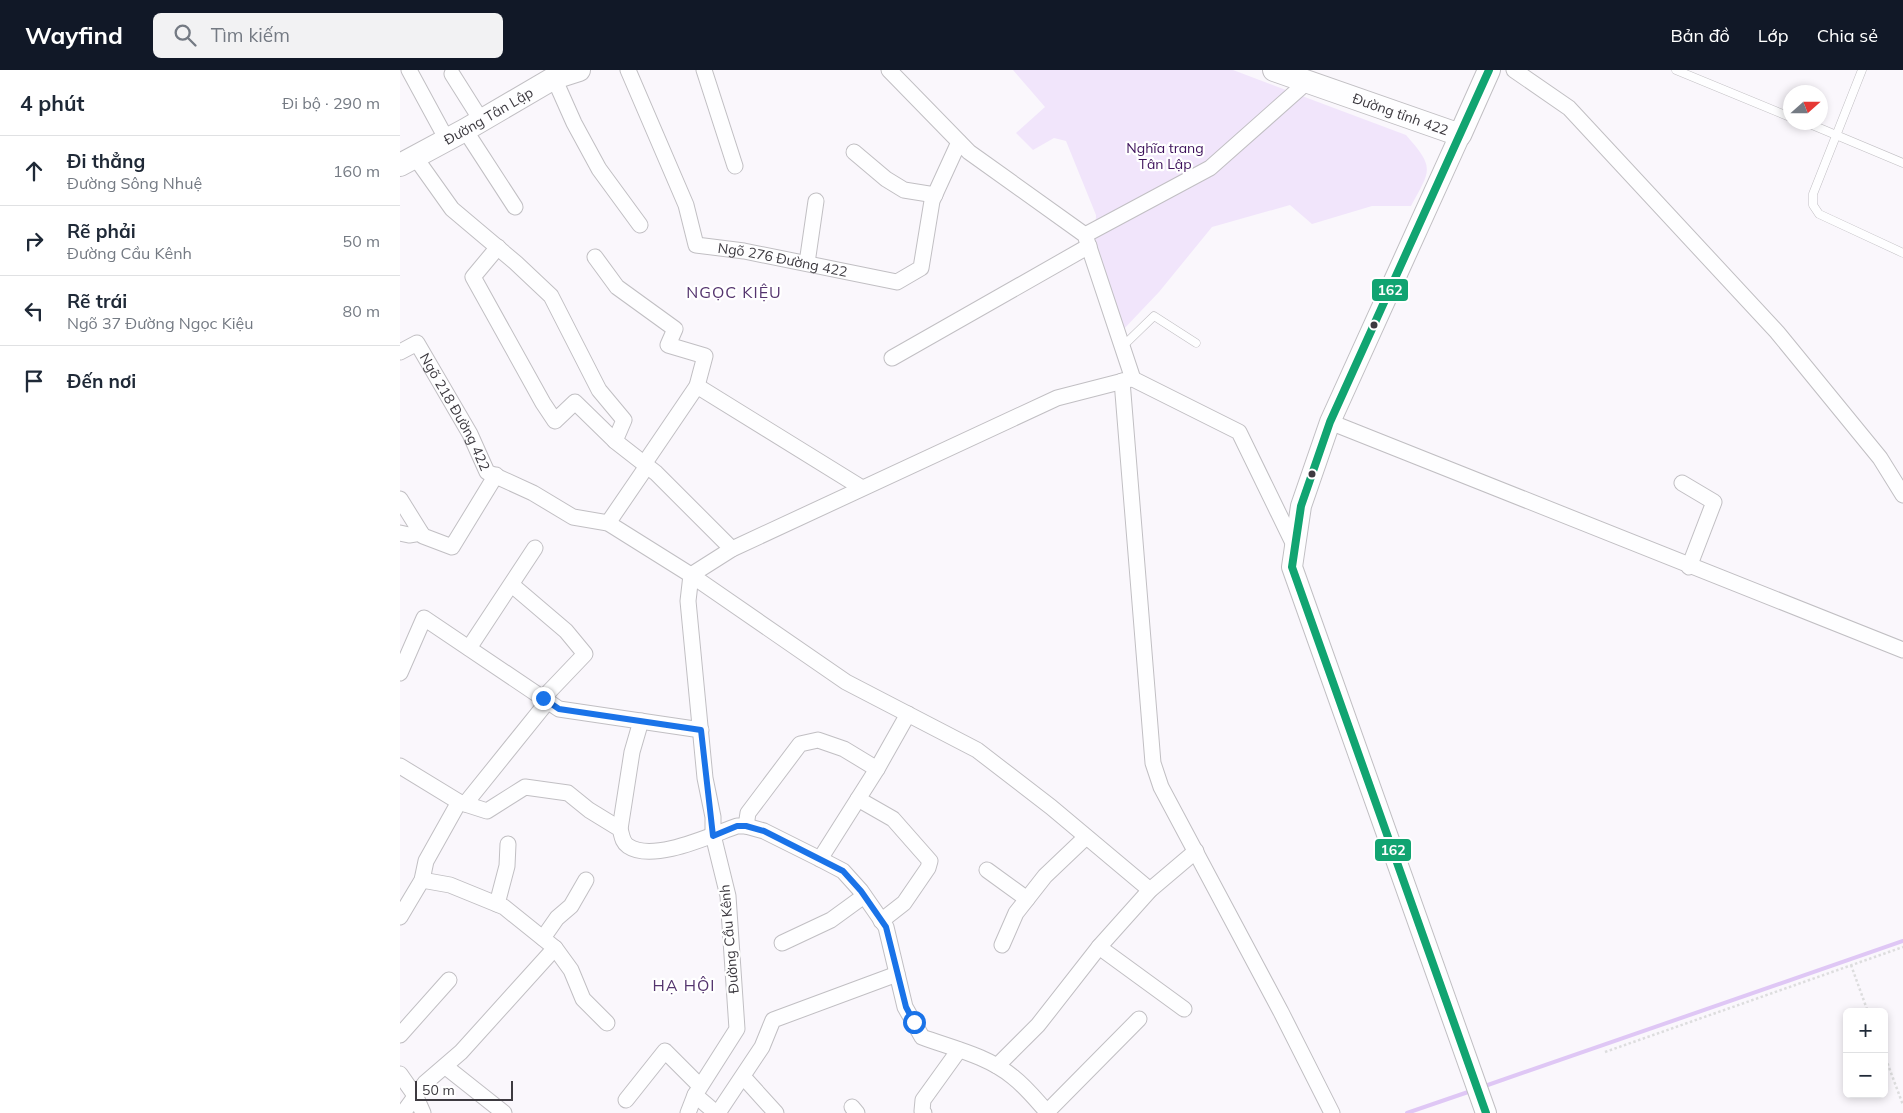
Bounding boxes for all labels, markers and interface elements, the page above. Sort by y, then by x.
search box [153,13,503,58]
text: Wayfind [25,20,123,50]
icon: search [171,21,199,49]
text: Tìm kiếm [211,23,290,47]
text: Bản đồ [1670,24,1730,47]
text: Lớp [1758,24,1789,47]
text: Chia sẻ [1817,24,1878,47]
street label: Đường Tân Lập [441,83,536,149]
north arrow [1783,85,1828,130]
street label: Đường tỉnh 422 [1350,89,1451,139]
text: 4 phút [20,90,85,116]
text: Đi bộ · 290 m [282,93,380,113]
park label: Nghĩa trang Tân Lập [1126,139,1204,173]
text: Đi thẳng [67,149,145,173]
icon: ahead [20,157,48,185]
text: 160 m [333,161,380,181]
text: Đường Sông Nhuệ [67,173,202,193]
text: Rẽ phải [67,219,136,243]
icon: right [20,227,48,255]
text: 50 m [343,231,380,251]
street label: Ngõ 276 Đường 422 [717,239,849,281]
text: Đường Cầu Kênh [67,243,192,263]
line badge: 162 [1371,278,1409,302]
text: 162 [1377,281,1403,299]
district label: NGỌC KIỆU [686,282,782,302]
text: Rẽ trái [67,289,127,313]
icon: left [20,297,48,325]
text: 80 m [343,301,380,321]
text: Ngõ 37 Đường Ngọc Kiệu [67,313,254,333]
unlabelled marker [1369,320,1379,330]
street label: Ngõ 218 Đường 422 [416,350,494,473]
icon: arrive [20,367,48,395]
text: Đến nơi [67,369,136,393]
unlabelled marker [1307,469,1317,479]
route end [532,687,555,710]
line badge: 162 [1374,838,1412,862]
text: 162 [1380,841,1406,859]
street label: Đường Cầu Kênh [715,884,743,994]
district label: HẠ HỘI [653,975,715,995]
map controls [1843,1008,1888,1098]
button: + [1843,1008,1888,1053]
route start [903,1011,926,1034]
button: − [1843,1053,1888,1098]
scale bar [415,1078,512,1101]
text: 50 m [422,1081,455,1099]

